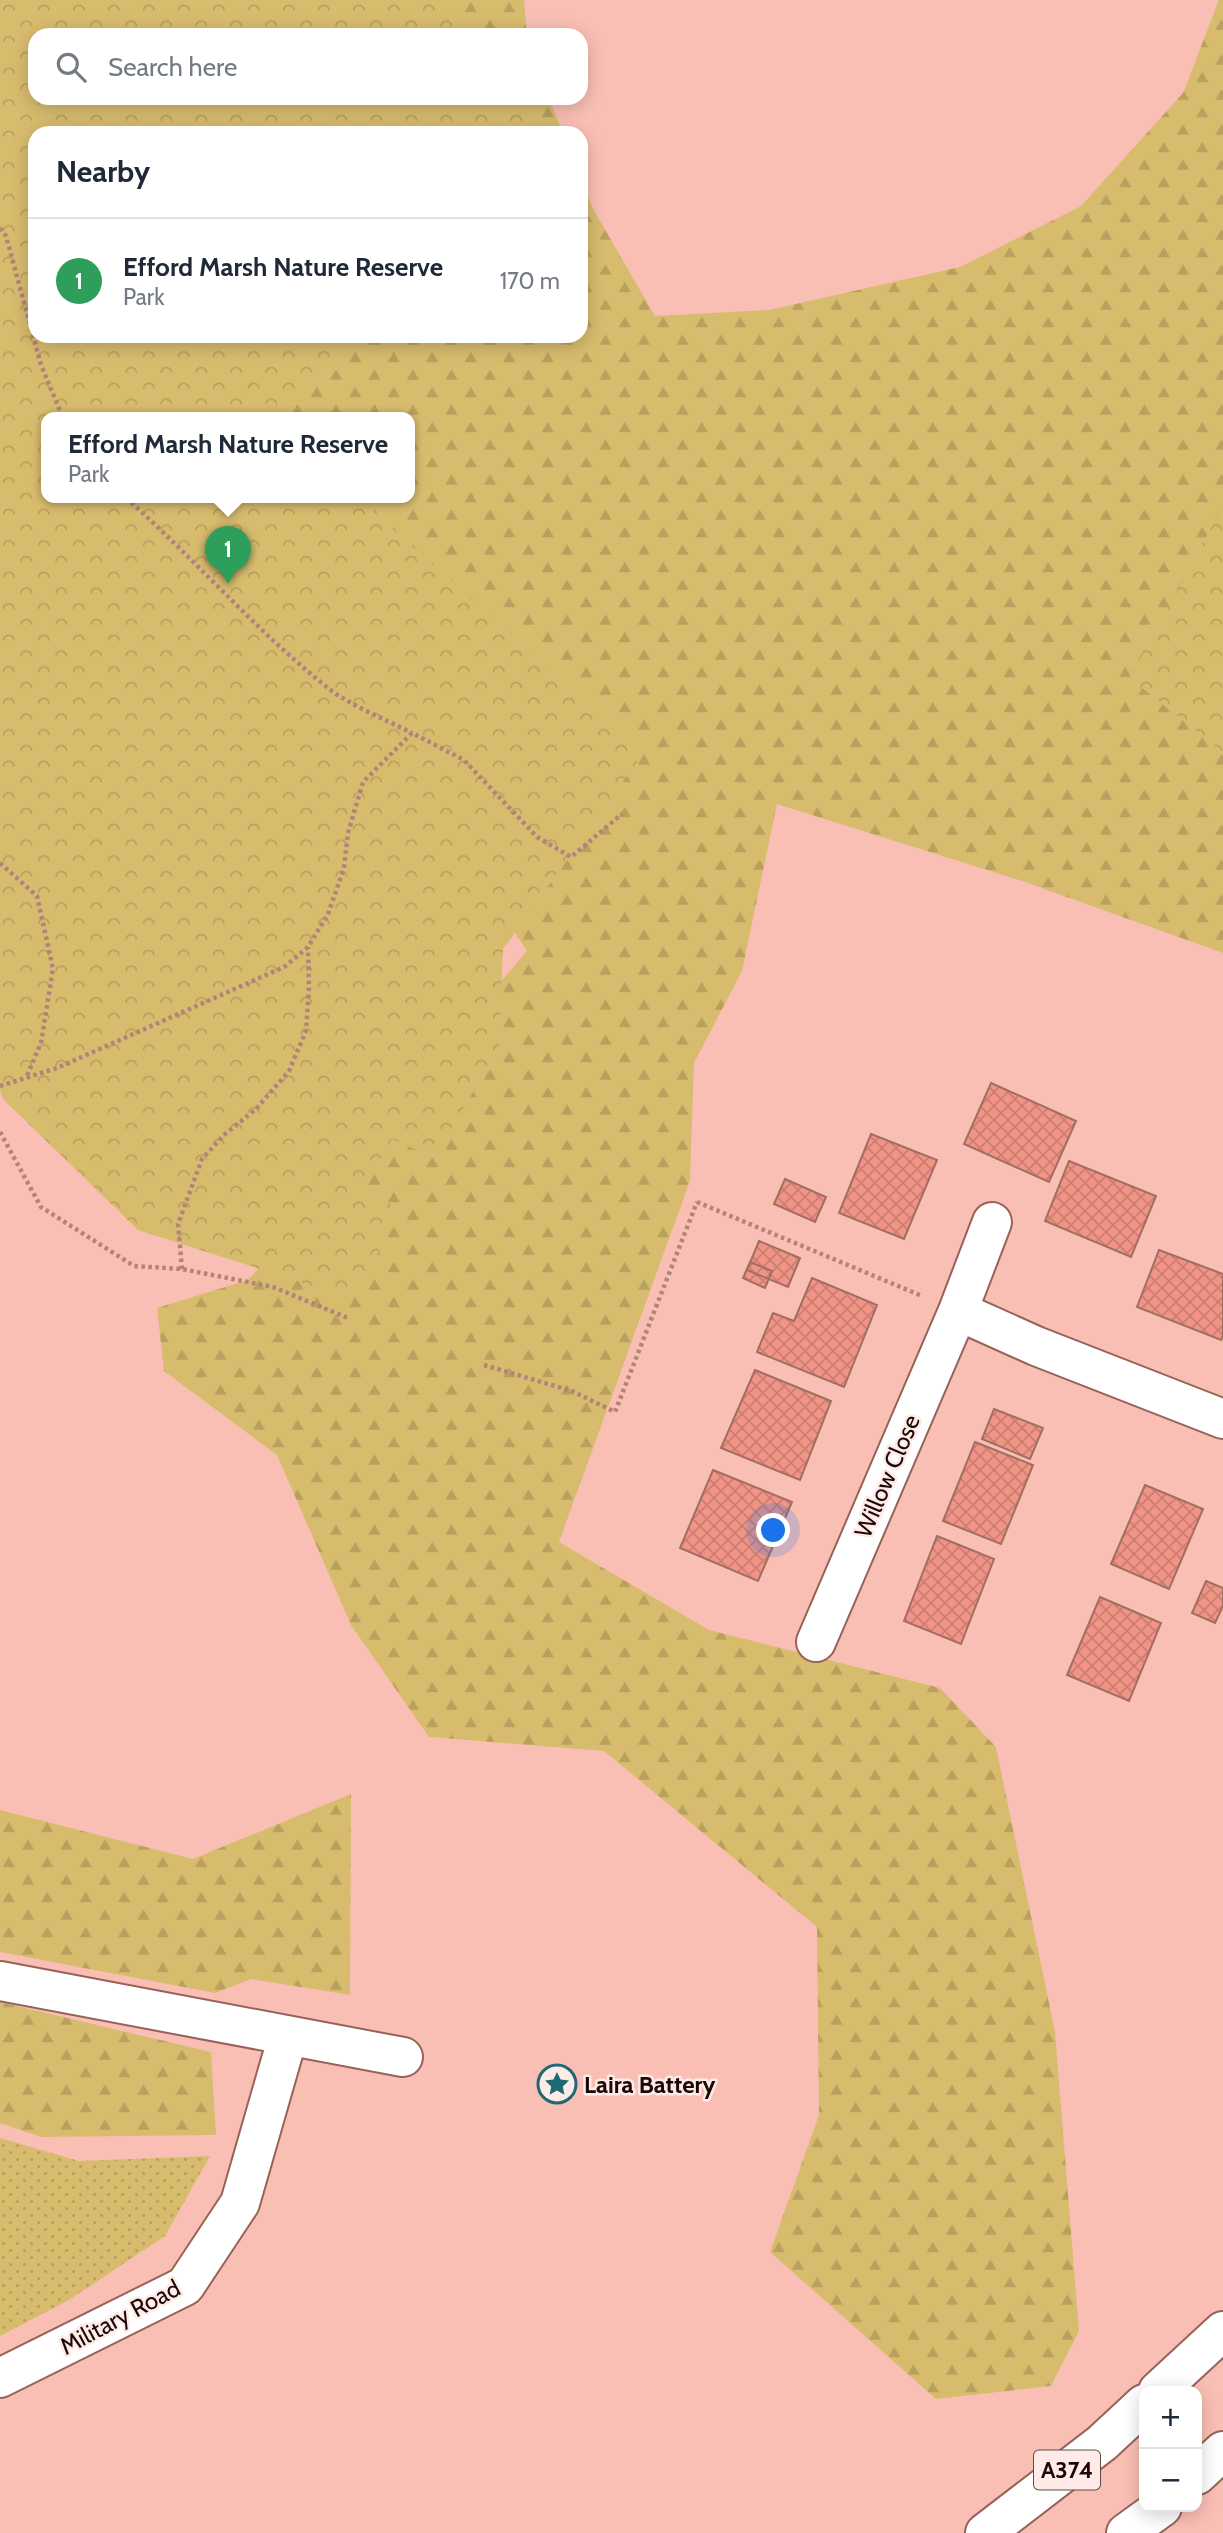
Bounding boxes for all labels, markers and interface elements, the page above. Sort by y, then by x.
search box [28,28,588,105]
icon: search [52,48,90,86]
text: Search here [108,51,237,83]
text: Nearby [56,153,150,190]
text: Efford Marsh Nature Reserve [123,251,443,283]
text: 1 [75,267,83,295]
text: 170 m [500,267,560,295]
text: Park [123,283,164,311]
popup [41,412,415,503]
text: Efford Marsh Nature Reserve [68,428,388,460]
text: Park [68,460,109,488]
pin: 1 [205,526,251,584]
street label: Willow Close [848,1410,926,1542]
your location [756,1513,790,1547]
place icon: Laira Battery [536,2063,578,2105]
place label: Laira Battery [584,2070,715,2099]
street label: Military Road [55,2273,185,2361]
map controls [1139,2386,1202,2512]
button: + [1139,2386,1202,2449]
button: − [1139,2449,1202,2512]
road number: A374 [1034,2450,1100,2490]

